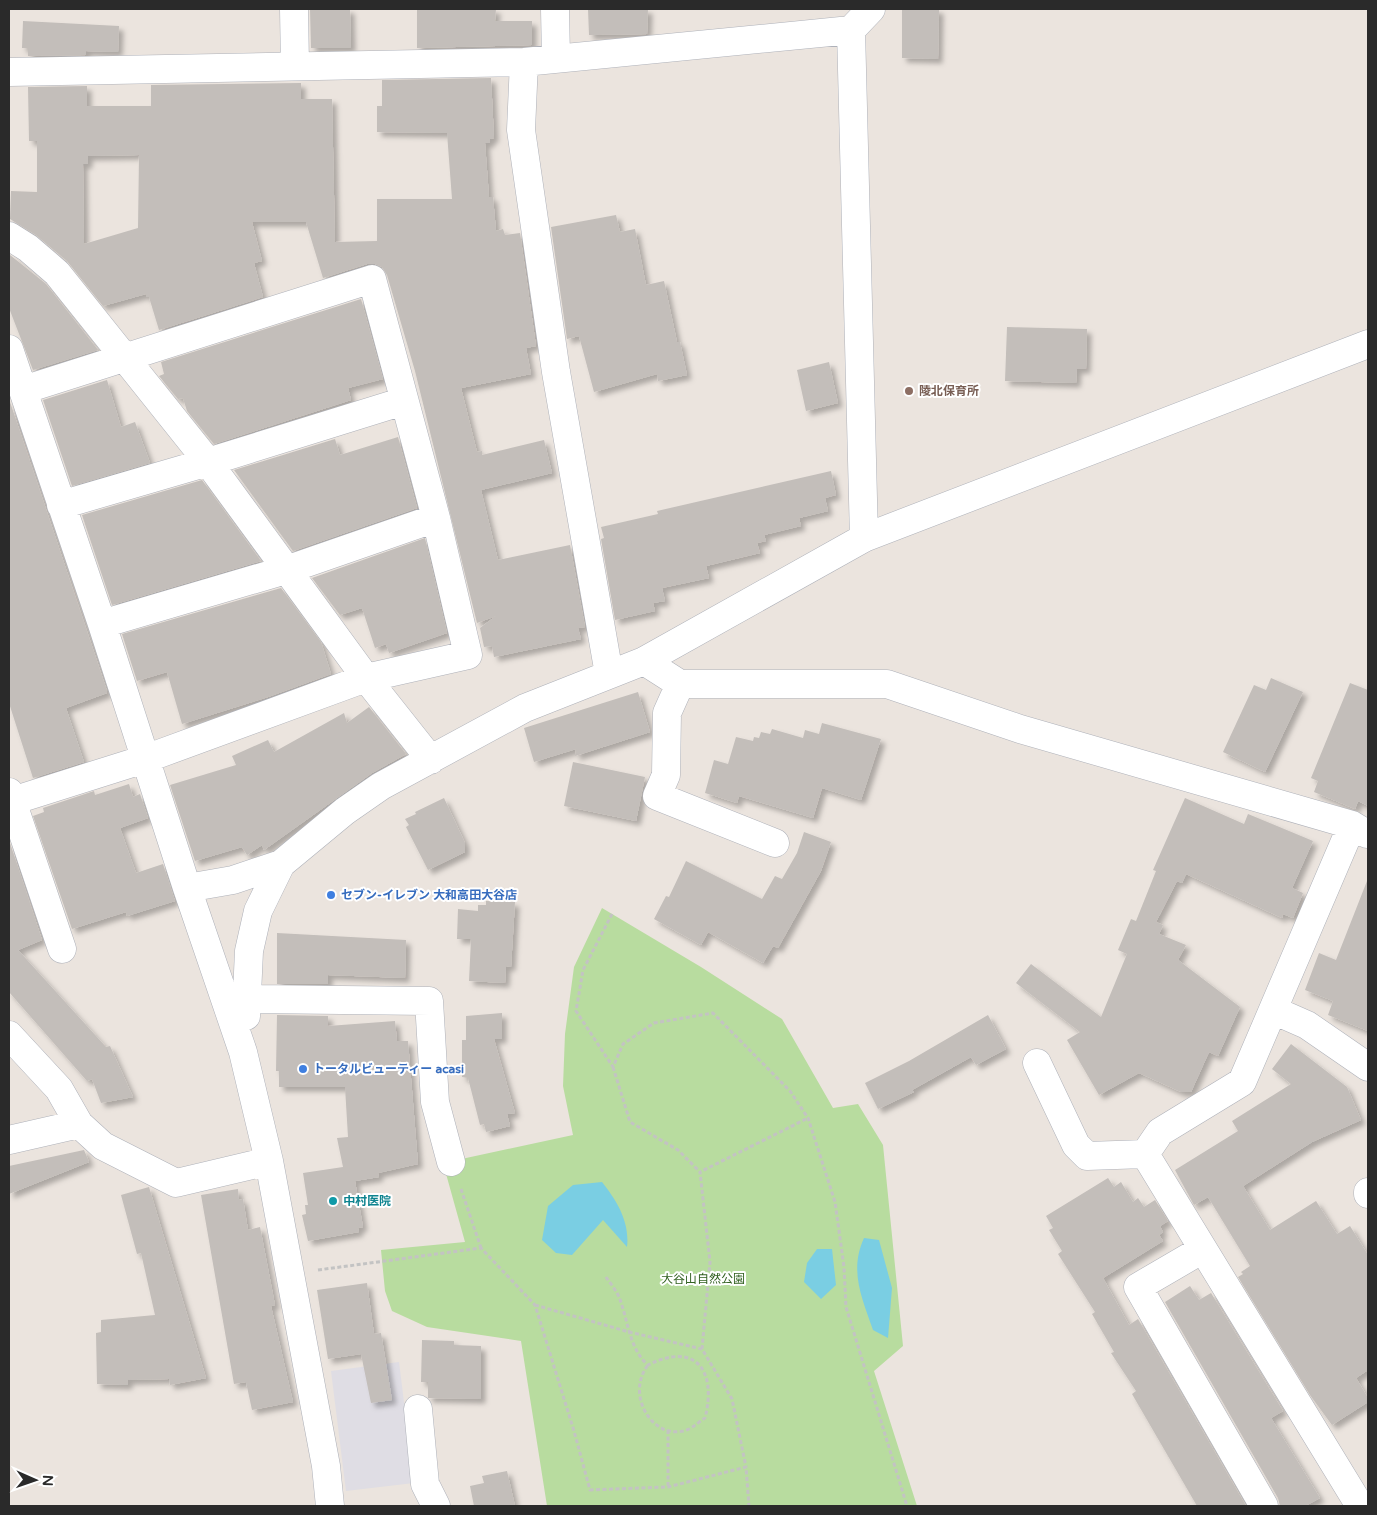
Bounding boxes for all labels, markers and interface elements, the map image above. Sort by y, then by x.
place label: 陵北保育所 [919,384,979,398]
marker: 陵北保育所 [903,385,915,397]
place label: セブン-イレブン 大和高田大谷店 [341,888,517,902]
marker: セブン-イレブン 大和高田大谷店 [325,889,337,901]
place label: トータルビューティー acasi [313,1062,464,1076]
marker: トータルビューティー acasi [297,1063,309,1075]
place label: 中村医院 [343,1194,391,1208]
marker: 中村医院 [327,1195,339,1207]
park label: 大谷山自然公園 [661,1272,745,1286]
north arrow [10,1455,60,1505]
text: N [39,1475,56,1486]

